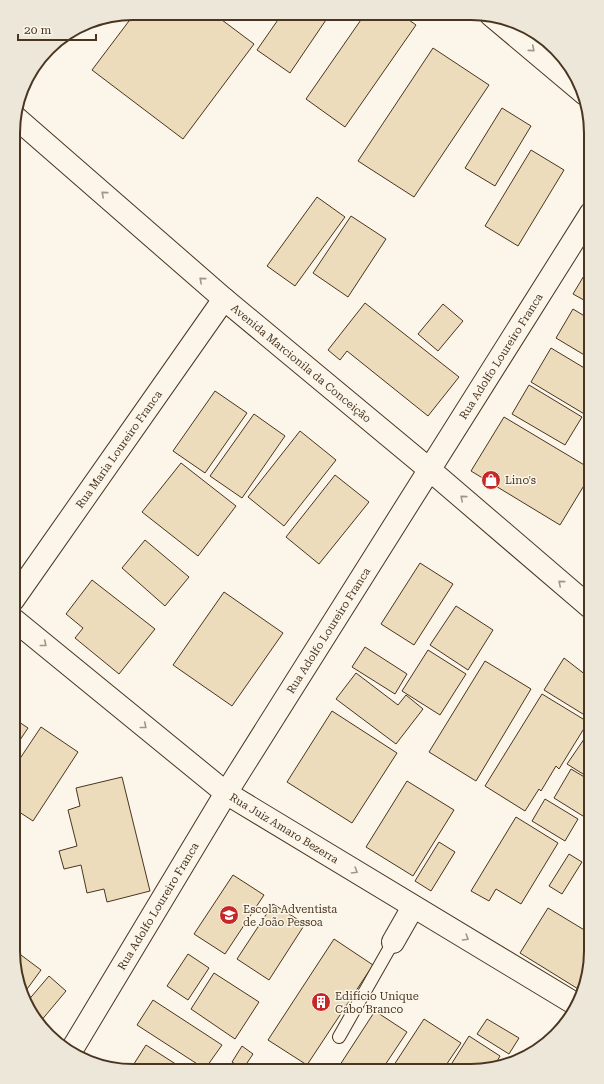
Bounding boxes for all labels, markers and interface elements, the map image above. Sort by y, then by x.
scale bar [18,16,96,42]
text: 20 m [24,23,51,37]
one-way arrow [527,45,534,52]
one-way arrow [101,192,109,199]
one-way arrow [199,277,207,284]
street label: Rua Adolfo Loureiro Franca [456,291,545,422]
street label: Avenida Marcionila da Conceição [229,301,374,425]
street label: Rua Maria Loureiro Franca [73,388,164,511]
shop icon: Lino's [480,469,502,491]
place label: Lino's [505,474,536,487]
one-way arrow [460,495,468,502]
street label: Rua Adolfo Loureiro Franca [284,565,373,696]
one-way arrow [559,580,566,587]
one-way arrow [39,639,46,646]
one-way arrow [140,722,147,729]
street label: Rua Juiz Amaro Bezerra [227,790,341,866]
street label: Rua Adolfo Loureiro Franca [115,840,201,972]
one-way arrow [351,866,358,874]
place label: Escola Adventista de João Pessoa [243,903,337,929]
school or university icon: Escola Adventista de João Pessoa [218,904,240,926]
one-way arrow [462,934,469,941]
place label: Edifício Unique Cabo Branco [335,990,419,1016]
building icon: Edifício Unique Cabo Branco [310,991,332,1013]

